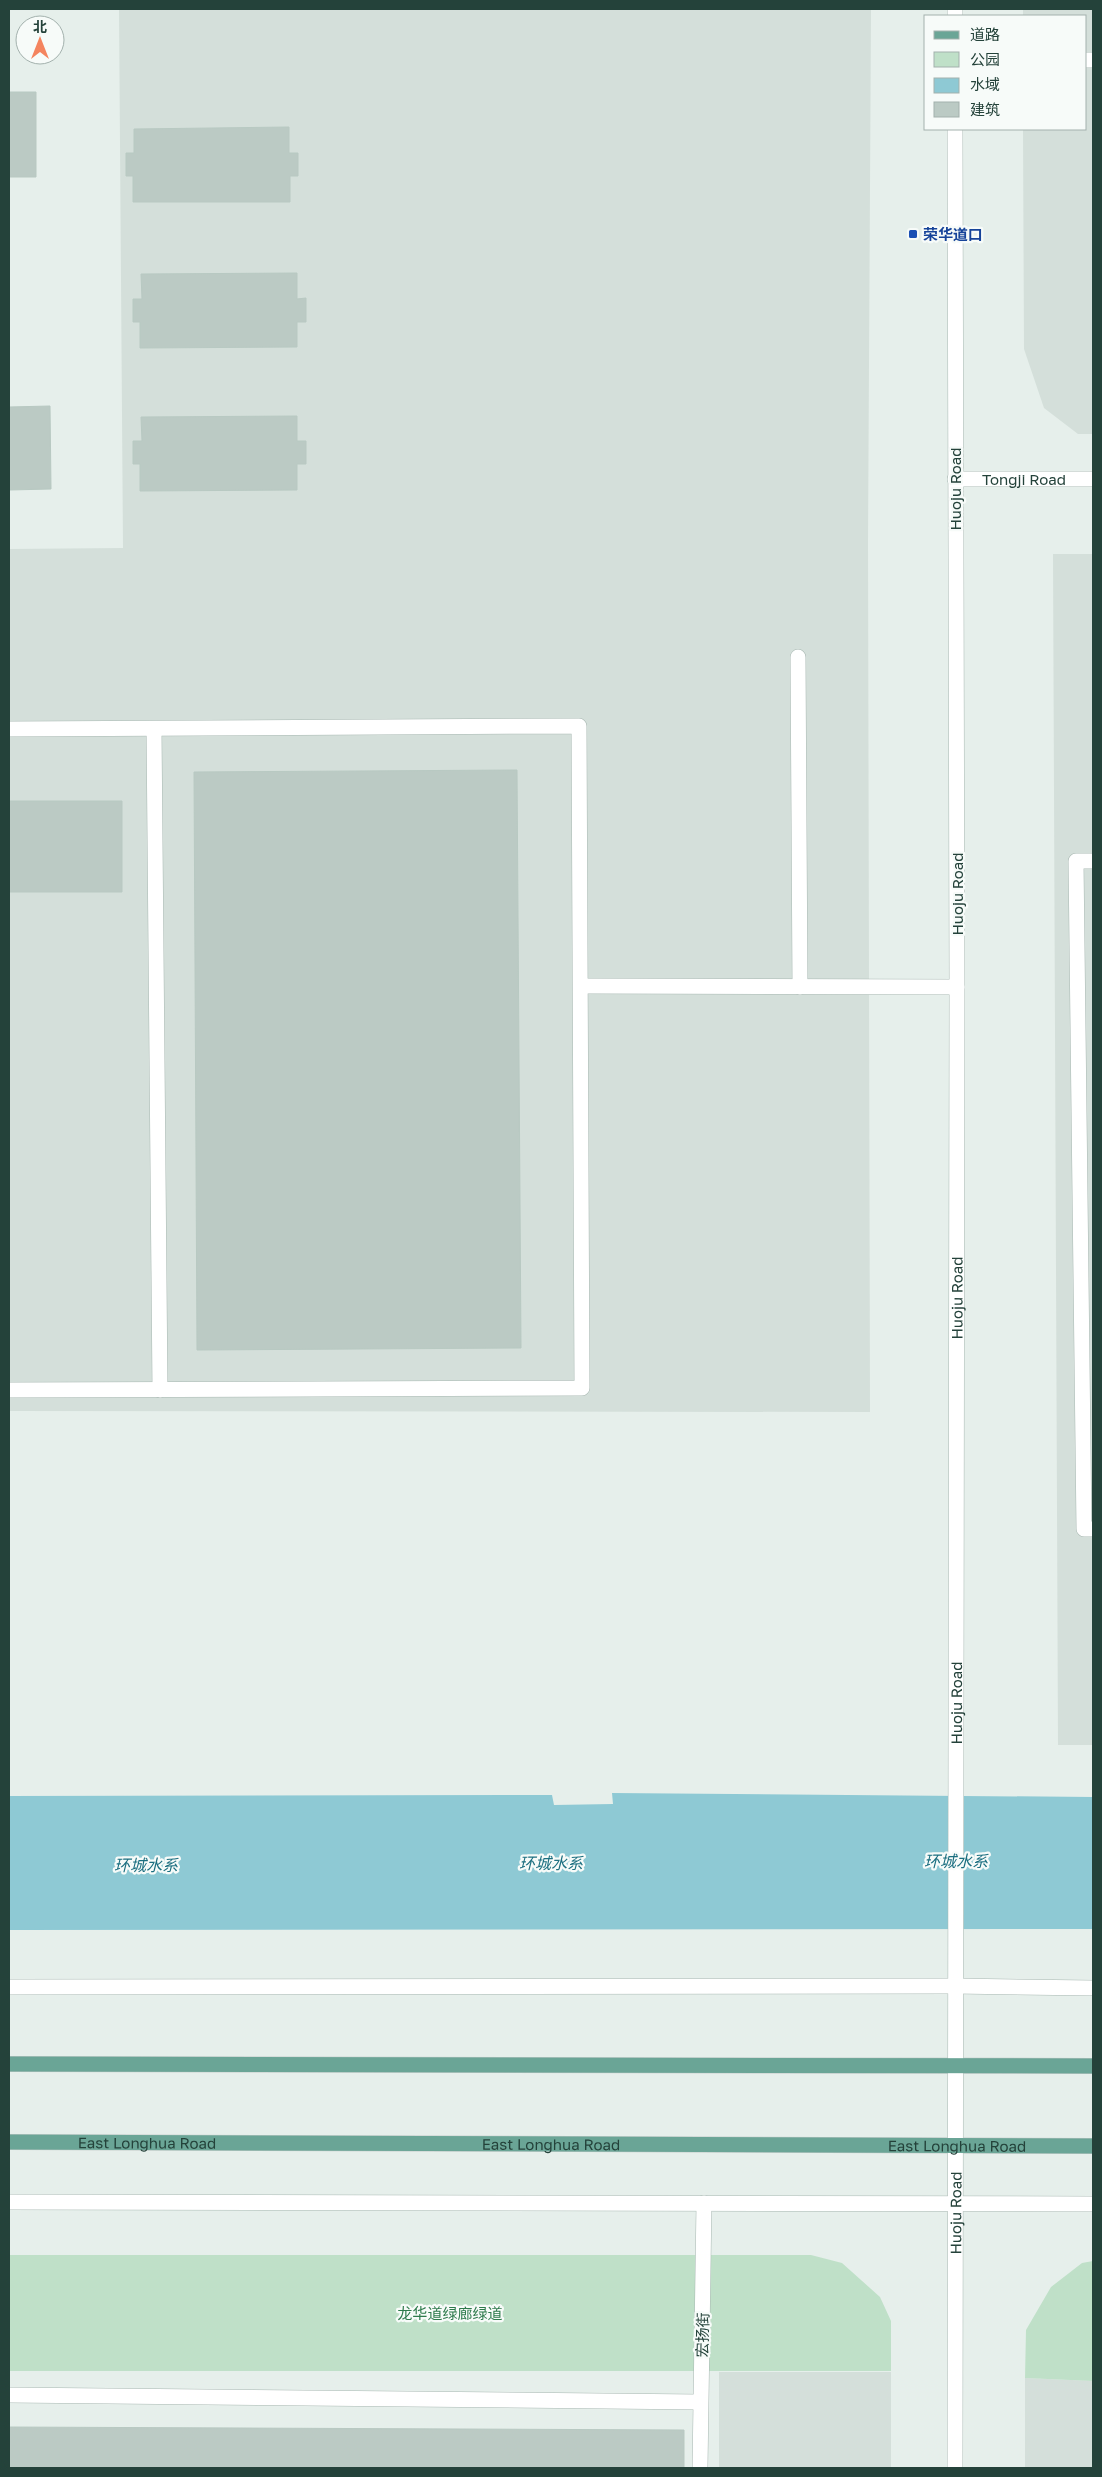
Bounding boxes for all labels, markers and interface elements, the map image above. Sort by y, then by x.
north arrow [15,15,65,65]
legend [924,15,1087,130]
text: 北 [33,18,47,35]
text: 道路 [970,25,1000,43]
text: 公园 [970,50,1000,68]
text: 水域 [970,75,1000,93]
text: 建筑 [970,100,1000,118]
place label: 荣华道口 [923,225,983,243]
marker: 荣华道口 [907,228,919,240]
street label: Huoju Road [946,447,964,531]
street label: Tongji Road [982,470,1066,488]
street label: Huoju Road [948,852,966,936]
street label: Huoju Road [948,1256,966,1340]
street label: Huoju Road [947,1661,965,1745]
water label: 环城水系 [924,1851,989,1871]
water label: 环城水系 [519,1853,584,1873]
water label: 环城水系 [114,1855,179,1875]
street label: East Longhua Road [78,2133,216,2152]
street label: East Longhua Road [482,2135,620,2153]
street label: East Longhua Road [888,2136,1026,2155]
street label: Huoju Road [946,2171,964,2255]
park label: 龙华道绿廊绿道 [397,2304,503,2322]
street label: 宏扬街 [693,2312,711,2358]

